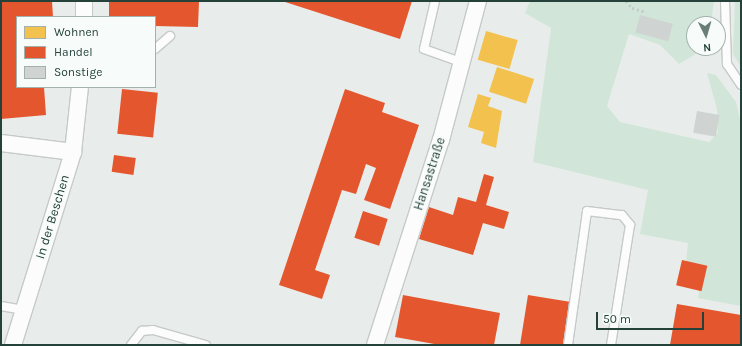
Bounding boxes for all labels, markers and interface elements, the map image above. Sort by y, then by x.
legend [16,16,156,88]
north arrow [686,16,726,56]
text: Wohnen [54,25,99,39]
text: N [703,41,712,54]
text: Handel [54,45,93,59]
text: Sonstige [54,65,102,79]
street label: Hansastraße [411,135,449,213]
street label: In der Beschen [33,173,73,261]
scale bar [598,304,706,330]
text: 50 m [603,312,631,326]

